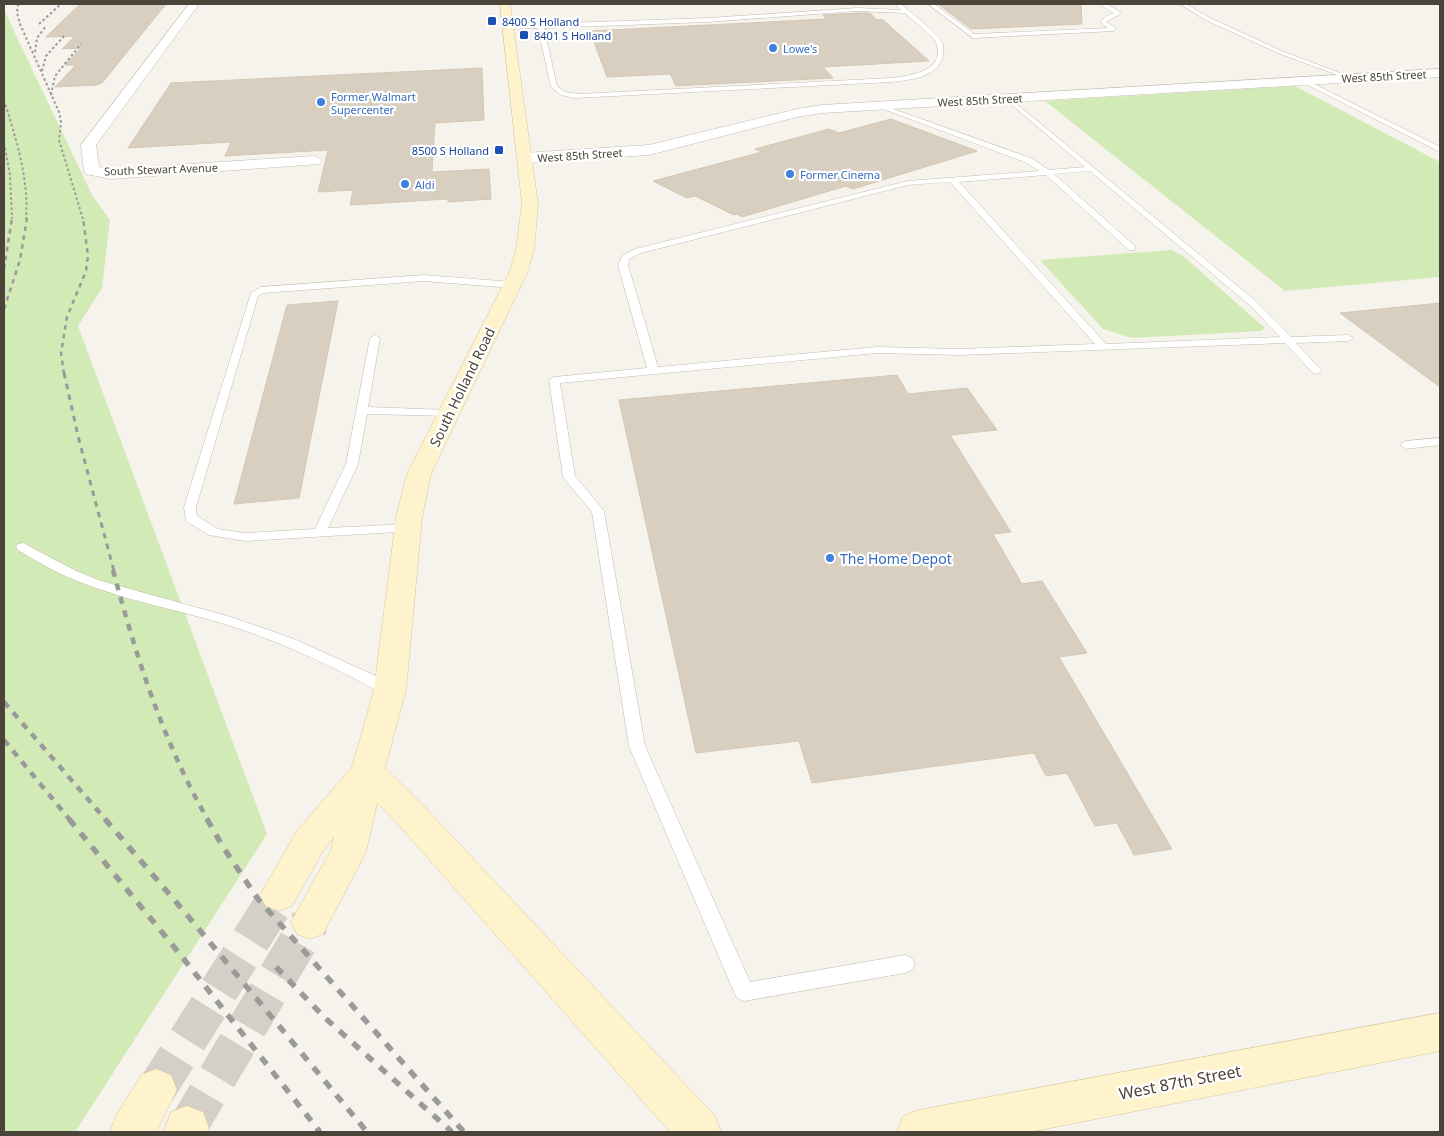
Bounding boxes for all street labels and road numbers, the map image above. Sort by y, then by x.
street label: West 85th Street [1341,66,1427,86]
street label: West 85th Street [937,90,1023,110]
street label: West 85th Street [537,145,623,165]
street label: South Stewart Avenue [104,160,218,178]
street label: South Holland Road [425,324,499,450]
street label: West 87th Street [1117,1059,1243,1105]

